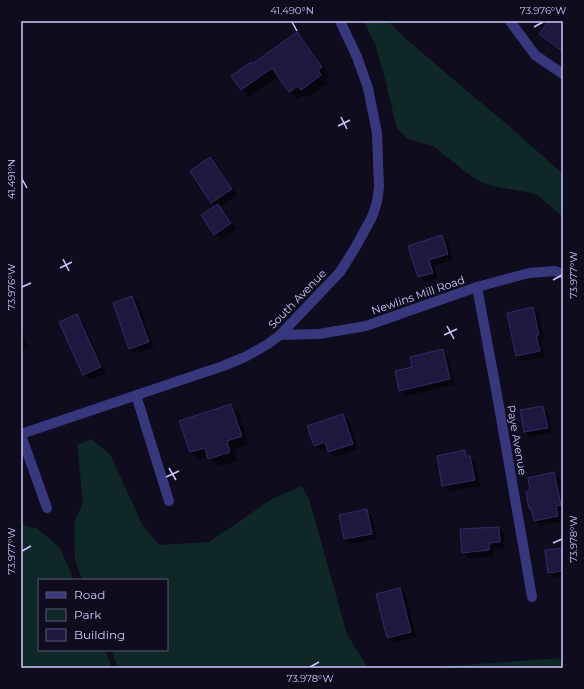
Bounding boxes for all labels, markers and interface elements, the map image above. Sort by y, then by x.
text: 41.490°N [270,4,314,17]
text: 73.976°W [520,4,566,17]
text: 41.491°N [5,159,18,199]
text: 73.977°W [567,252,580,298]
text: 73.976°W [5,264,18,310]
street label: South Avenue [265,266,329,332]
street label: Newlins Mill Road [369,272,467,318]
street label: Paye Avenue [504,404,530,476]
text: 73.978°W [567,515,580,563]
text: 73.977°W [5,528,18,574]
legend [38,579,168,651]
text: Road [74,587,105,602]
text: Park [74,607,102,622]
text: Building [74,627,125,642]
text: 73.978°W [286,672,334,685]

